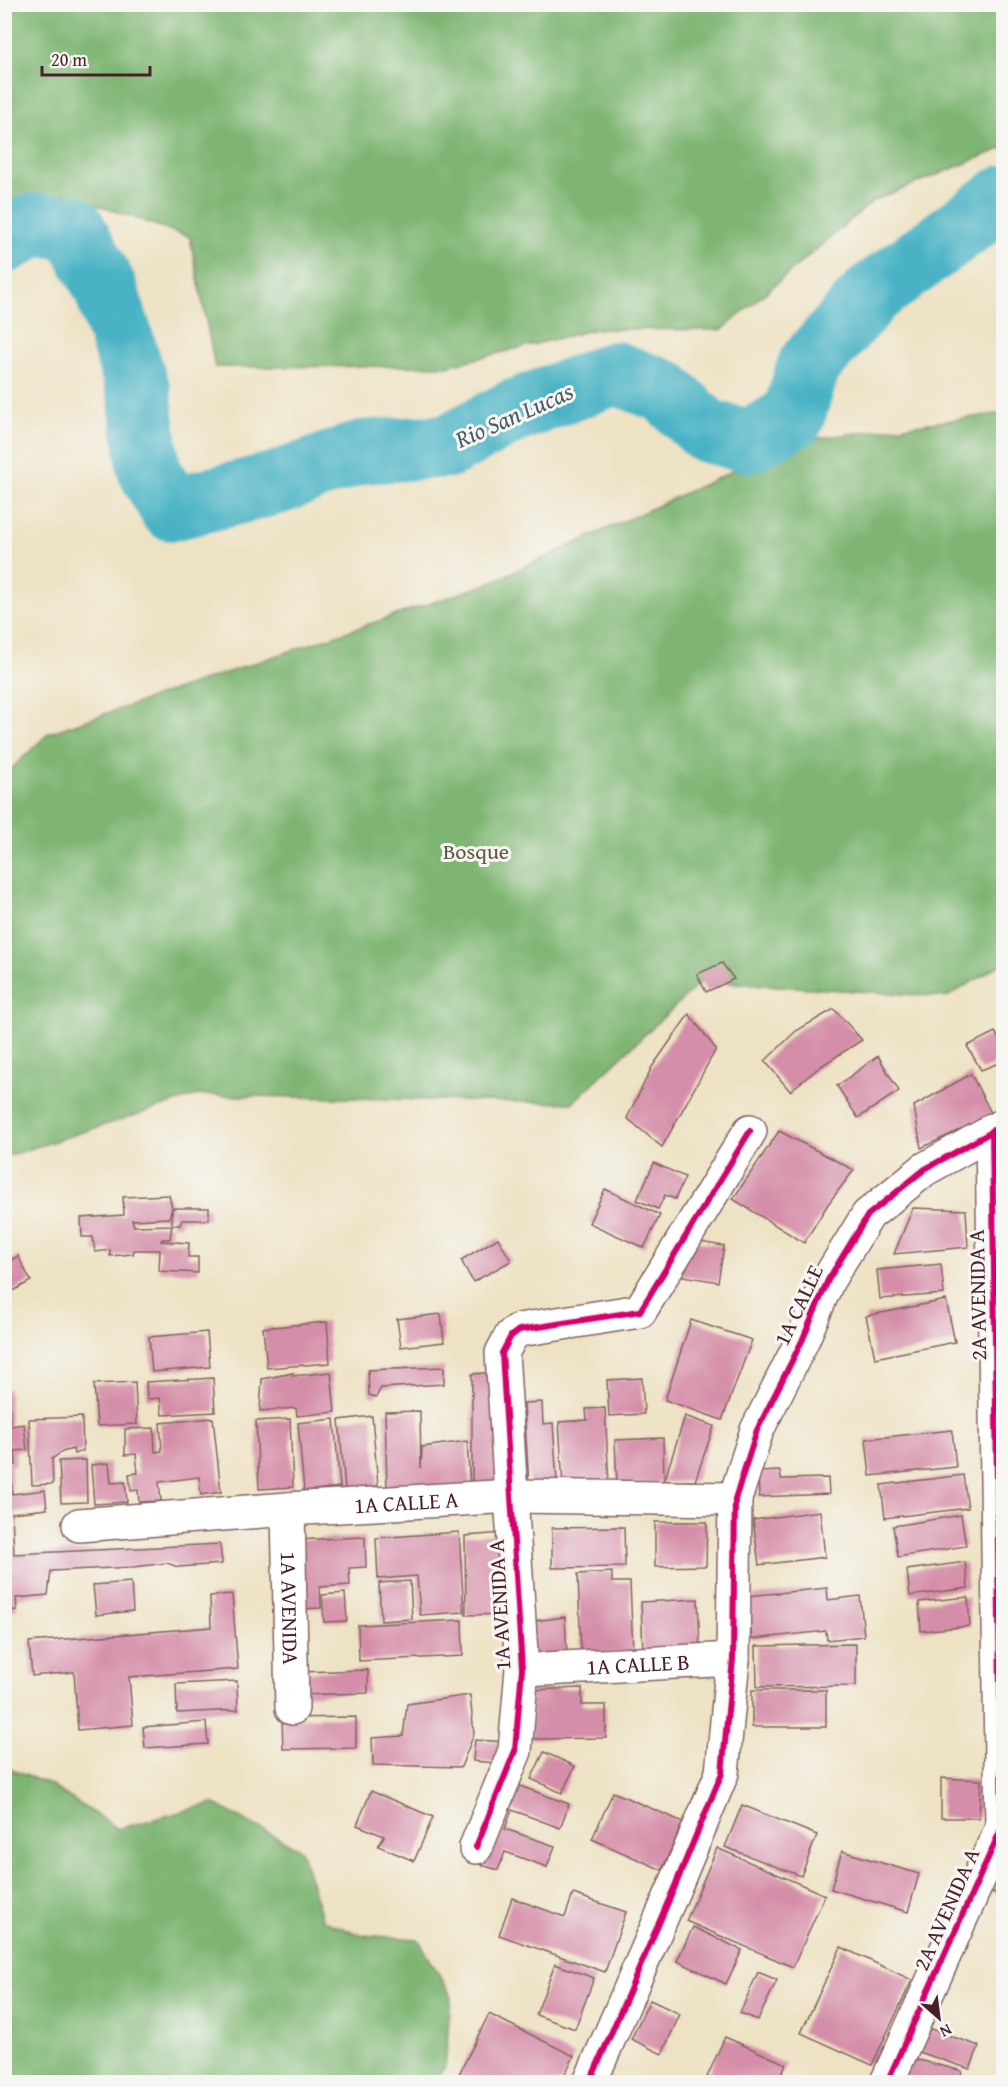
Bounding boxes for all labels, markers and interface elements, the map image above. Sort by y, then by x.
scale bar [42,39,150,77]
text: 20 m [51,46,87,73]
water label: Rio San Lucas [449,373,579,457]
park label: Bosque [443,835,509,867]
street label: 2A AVENIDA A [960,1228,994,1361]
street label: 1A CALLE [765,1259,831,1351]
street label: 1A CALLE A [353,1483,460,1521]
street label: 1A AVENIDA A [480,1538,518,1671]
street label: 1A AVENIDA [273,1551,307,1666]
street label: 1A CALLE B [585,1645,690,1683]
street label: 2A AVENIDA A [905,1842,988,1976]
north arrow [909,1988,969,2048]
text: N [935,2018,956,2044]

